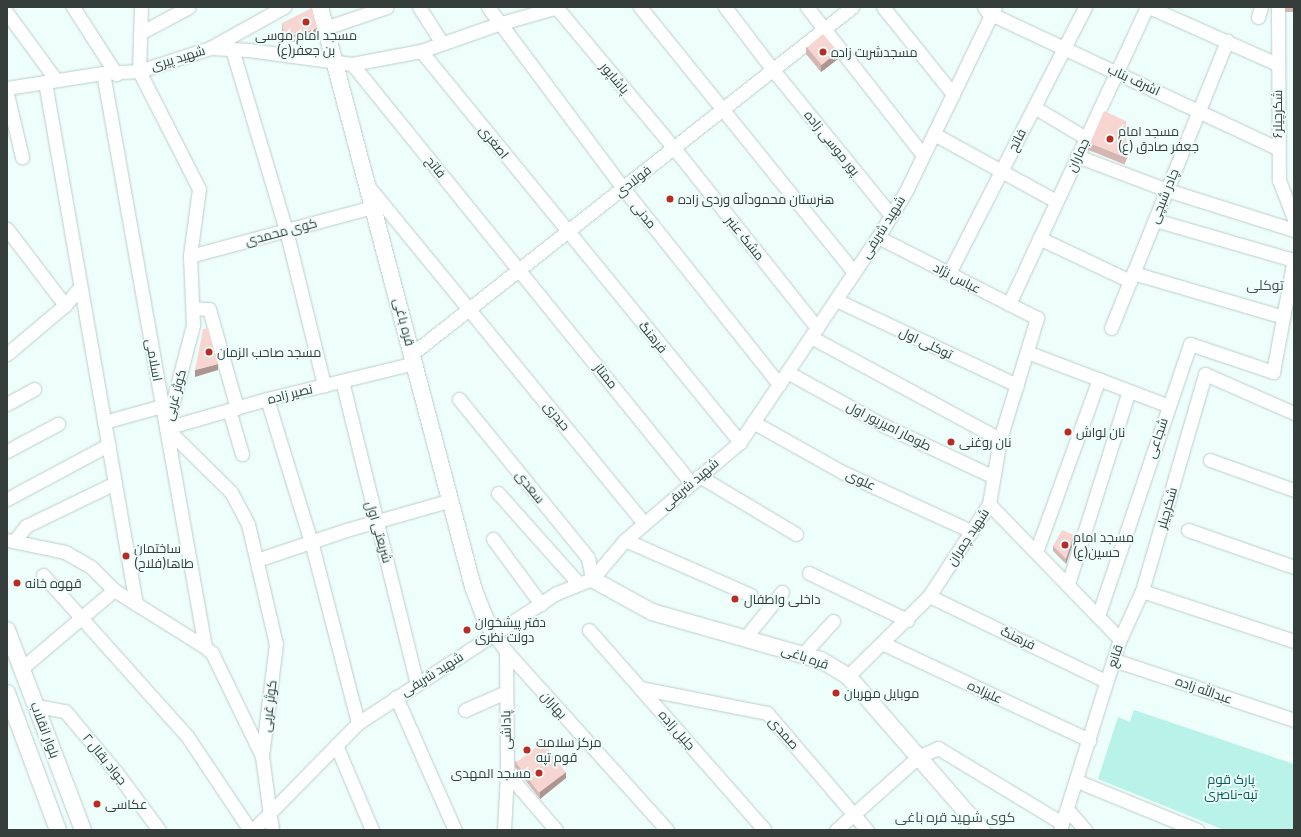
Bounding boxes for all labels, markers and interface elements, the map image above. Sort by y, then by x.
marker: مسجد امام موسی بن جعفر(ع) [301,17,311,27]
place label: مسجد امام موسی بن جعفر(ع) [255,28,357,59]
street label: شهید پیری [149,42,207,74]
place label: مسجدشربت زاده [831,44,918,60]
marker: مسجدشربت زاده [818,47,828,57]
street label: پاشاپور [597,59,633,97]
street label: اشرف بناب [1105,61,1163,99]
street label: شکرچیلر۶ [1269,90,1285,138]
street label: پور موسی زاده [801,107,863,179]
street label: اصغری [476,122,512,162]
place label: مسجد امام جعفر صادق (ع) [1118,124,1199,155]
street label: فاتح [1005,126,1029,154]
marker: مسجد امام جعفر صادق (ع) [1105,134,1115,144]
street label: جماران [1063,136,1093,174]
street label: فاتح [423,153,449,181]
street label: فولادی [612,162,654,200]
street label: چادر شبچی [1146,166,1182,226]
place label: هنرستان محمودآله وردی زاده [678,191,834,207]
street label: شهید شریفى [858,193,908,261]
marker: هنرستان محمودآله وردی زاده [665,194,675,204]
street label: مدنی [628,198,660,232]
street label: مشک عنبر [722,213,768,263]
street label: کوی محمدی [243,215,319,249]
street label: عباس نژاد [931,259,983,297]
district label: توکلی [1246,277,1284,293]
street label: قره باغی [390,296,418,348]
street label: فرهنگ [635,318,671,356]
street label: توکلی اول [897,324,955,362]
street label: اسلامی [143,338,165,382]
place label: مسجد صاحب الزمان [217,344,321,360]
marker: مسجد صاحب الزمان [204,347,214,357]
street label: ممتاز [591,360,621,392]
street label: کوثر غربی [161,368,189,422]
street label: نصیر زاده [266,381,314,407]
street label: حیدری [541,398,573,434]
street label: طومار امیرپور اول [844,398,934,454]
street label: شجاعی [1143,416,1171,460]
place label: نان لواش [1076,424,1125,440]
marker: نان لواش [1063,427,1073,437]
place label: نان روغنی [959,434,1011,450]
marker: نان روغنی [946,437,956,447]
street label: شهید شریفى [658,455,722,513]
street label: علوی [844,466,878,494]
street label: سعدی [512,467,548,507]
street label: شکرچیلر [1154,486,1180,530]
street label: شریعتی اول [363,499,395,565]
street label: شهید چمران [944,505,992,569]
place label: مسجد امام حسین(ع) [1073,530,1134,561]
marker: مسجد امام حسین(ع) [1060,540,1070,550]
place label: ساختمان طاها(فلاح) [134,541,194,572]
marker: ساختمان طاها(فلاح) [121,551,131,561]
place label: قهوه خانه [25,575,82,591]
marker: قهوه خانه [12,578,22,588]
place label: داخلی واطفال [744,591,820,607]
marker: داخلی واطفال [729,593,741,605]
place label: دفتر پیشخوان دولت نظری [475,615,546,646]
street label: فرهنگ [998,623,1038,653]
marker: دفتر پیشخوان دولت نظری [462,625,472,635]
street label: قره باغی [779,642,831,672]
street label: قانع [1104,642,1126,670]
street label: شهید شریفى [398,649,466,699]
street label: عبدالله زاده [1173,673,1235,707]
street label: علیزاده [965,677,1005,707]
street label: کوثر غربی [258,679,280,733]
place label: موبایل مهربان [844,685,919,701]
street label: بهاران [538,688,570,722]
marker: موبایل مهربان [831,688,841,698]
street label: بلوار انقلاب [27,700,63,760]
street label: جلیل زاده [655,707,699,753]
street label: پاداشی [498,710,514,750]
street label: صمدی [766,714,802,752]
street label: جواد بقال ۲ [80,730,130,788]
place label: مرکز سلامت قوم تپه [536,735,602,766]
marker: مرکز سلامت قوم تپه [521,744,533,756]
place label: مسجد المهدی [451,765,531,781]
marker: مسجد المهدی [534,768,544,778]
park label: پارک قوم تپه-ناصری [1204,772,1258,803]
place label: عکاسی [105,796,147,812]
marker: عکاسی [92,799,102,809]
district label: کوی شهید قره باغی [895,809,1015,825]

